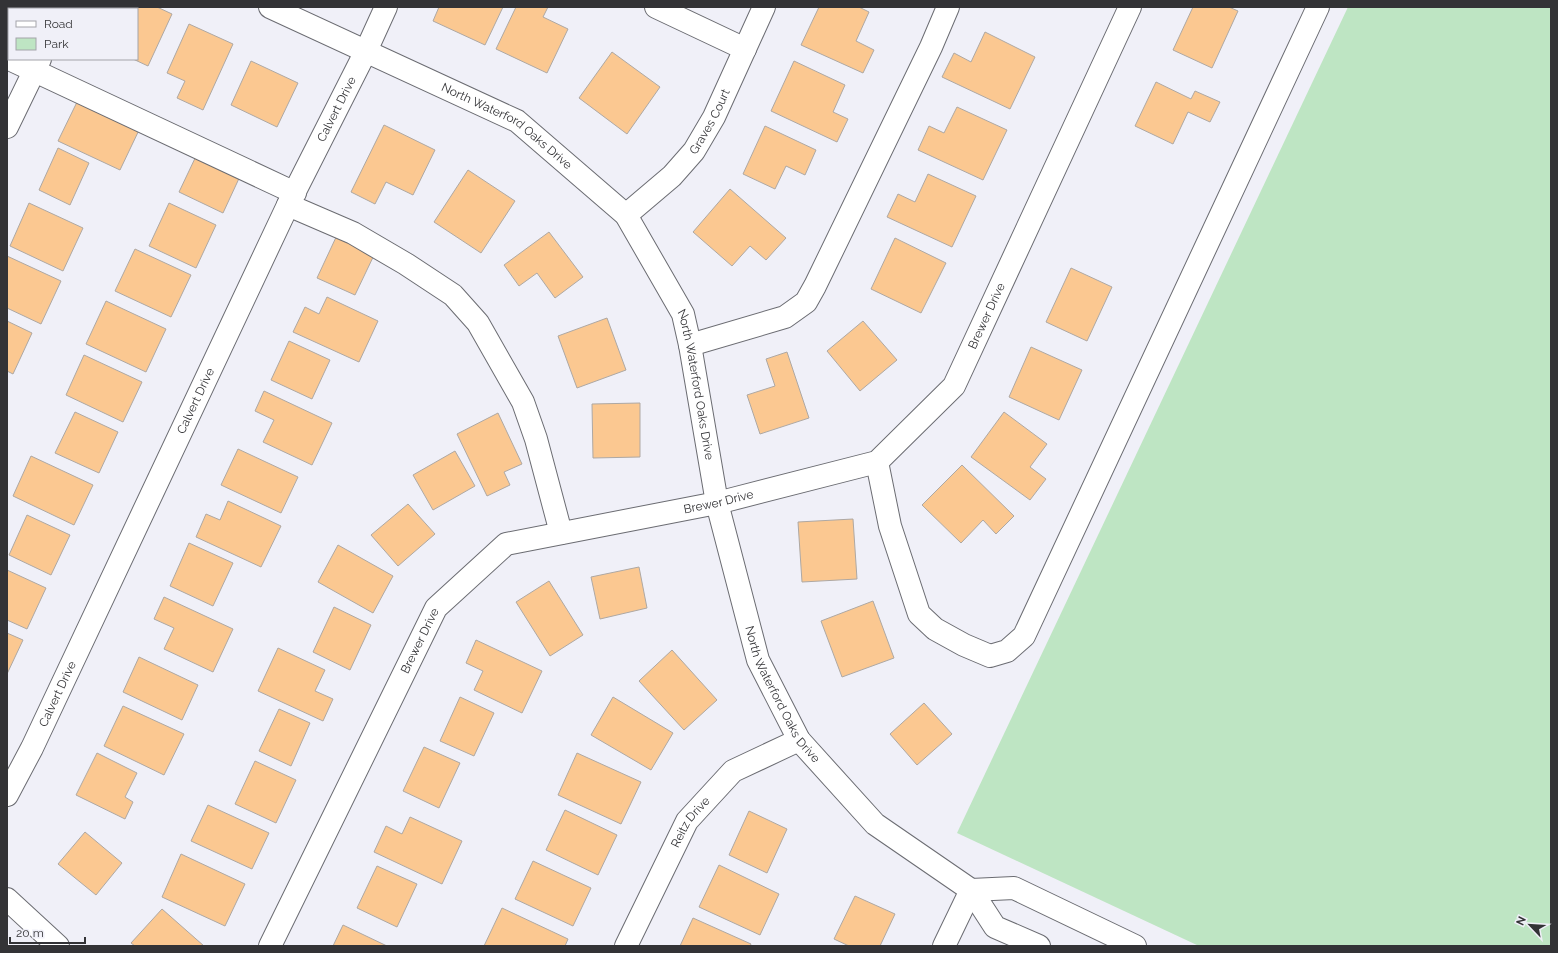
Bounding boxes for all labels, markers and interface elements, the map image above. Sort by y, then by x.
legend [8,8,138,60]
text: Road [44,17,73,31]
text: Park [44,37,69,51]
street label: Calvert Drive [314,74,359,144]
street label: North Waterford Oaks Drive [439,80,575,172]
street label: Graves Court [687,87,733,157]
street label: Brewer Drive [965,281,1008,351]
street label: North Waterford Oaks Drive [675,307,717,461]
street label: Calvert Drive [174,366,217,436]
street label: Brewer Drive [682,487,755,516]
street label: Brewer Drive [398,606,442,676]
street label: North Waterford Oaks Drive [742,624,823,765]
street label: Calvert Drive [36,659,79,729]
street label: Reitz Drive [668,794,713,850]
north arrow [1510,905,1550,945]
text: N [1514,914,1529,928]
scale bar [10,919,85,945]
text: 20 m [16,926,44,940]

